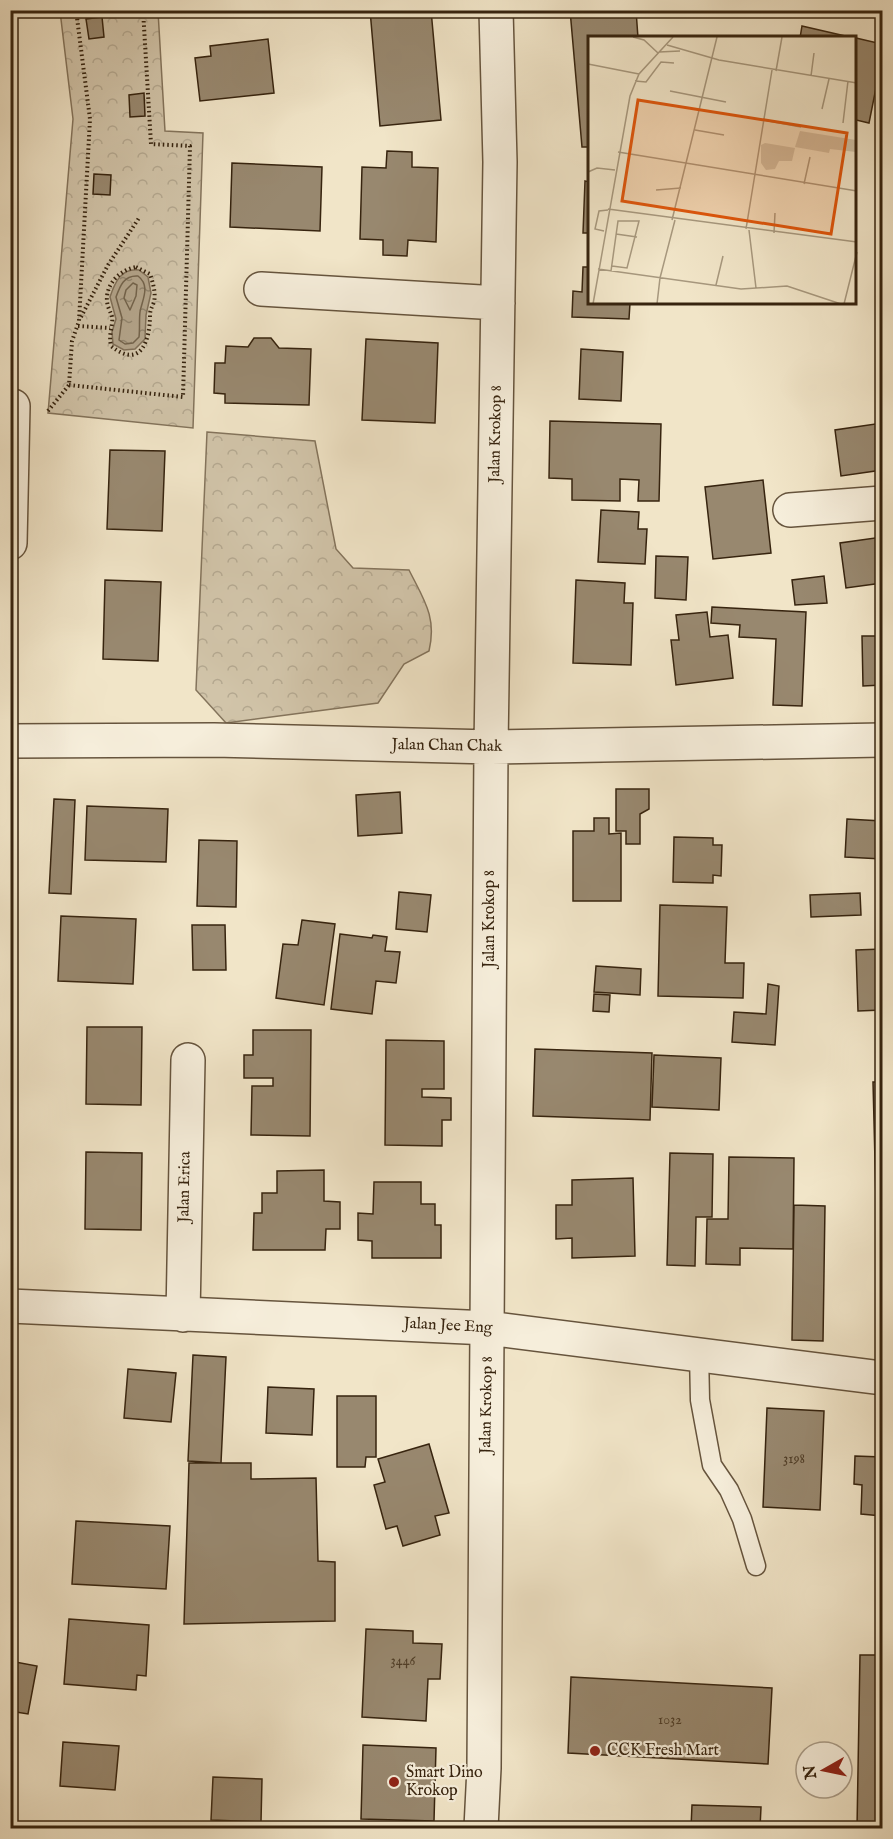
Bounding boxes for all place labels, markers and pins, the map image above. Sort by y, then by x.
place label: CCK Fresh Mart [607,1741,720,1761]
marker: CCK Fresh Mart [588,1744,602,1758]
place label: Smart Dino Krokop [406,1763,483,1801]
marker: Smart Dino Krokop [387,1775,401,1789]

